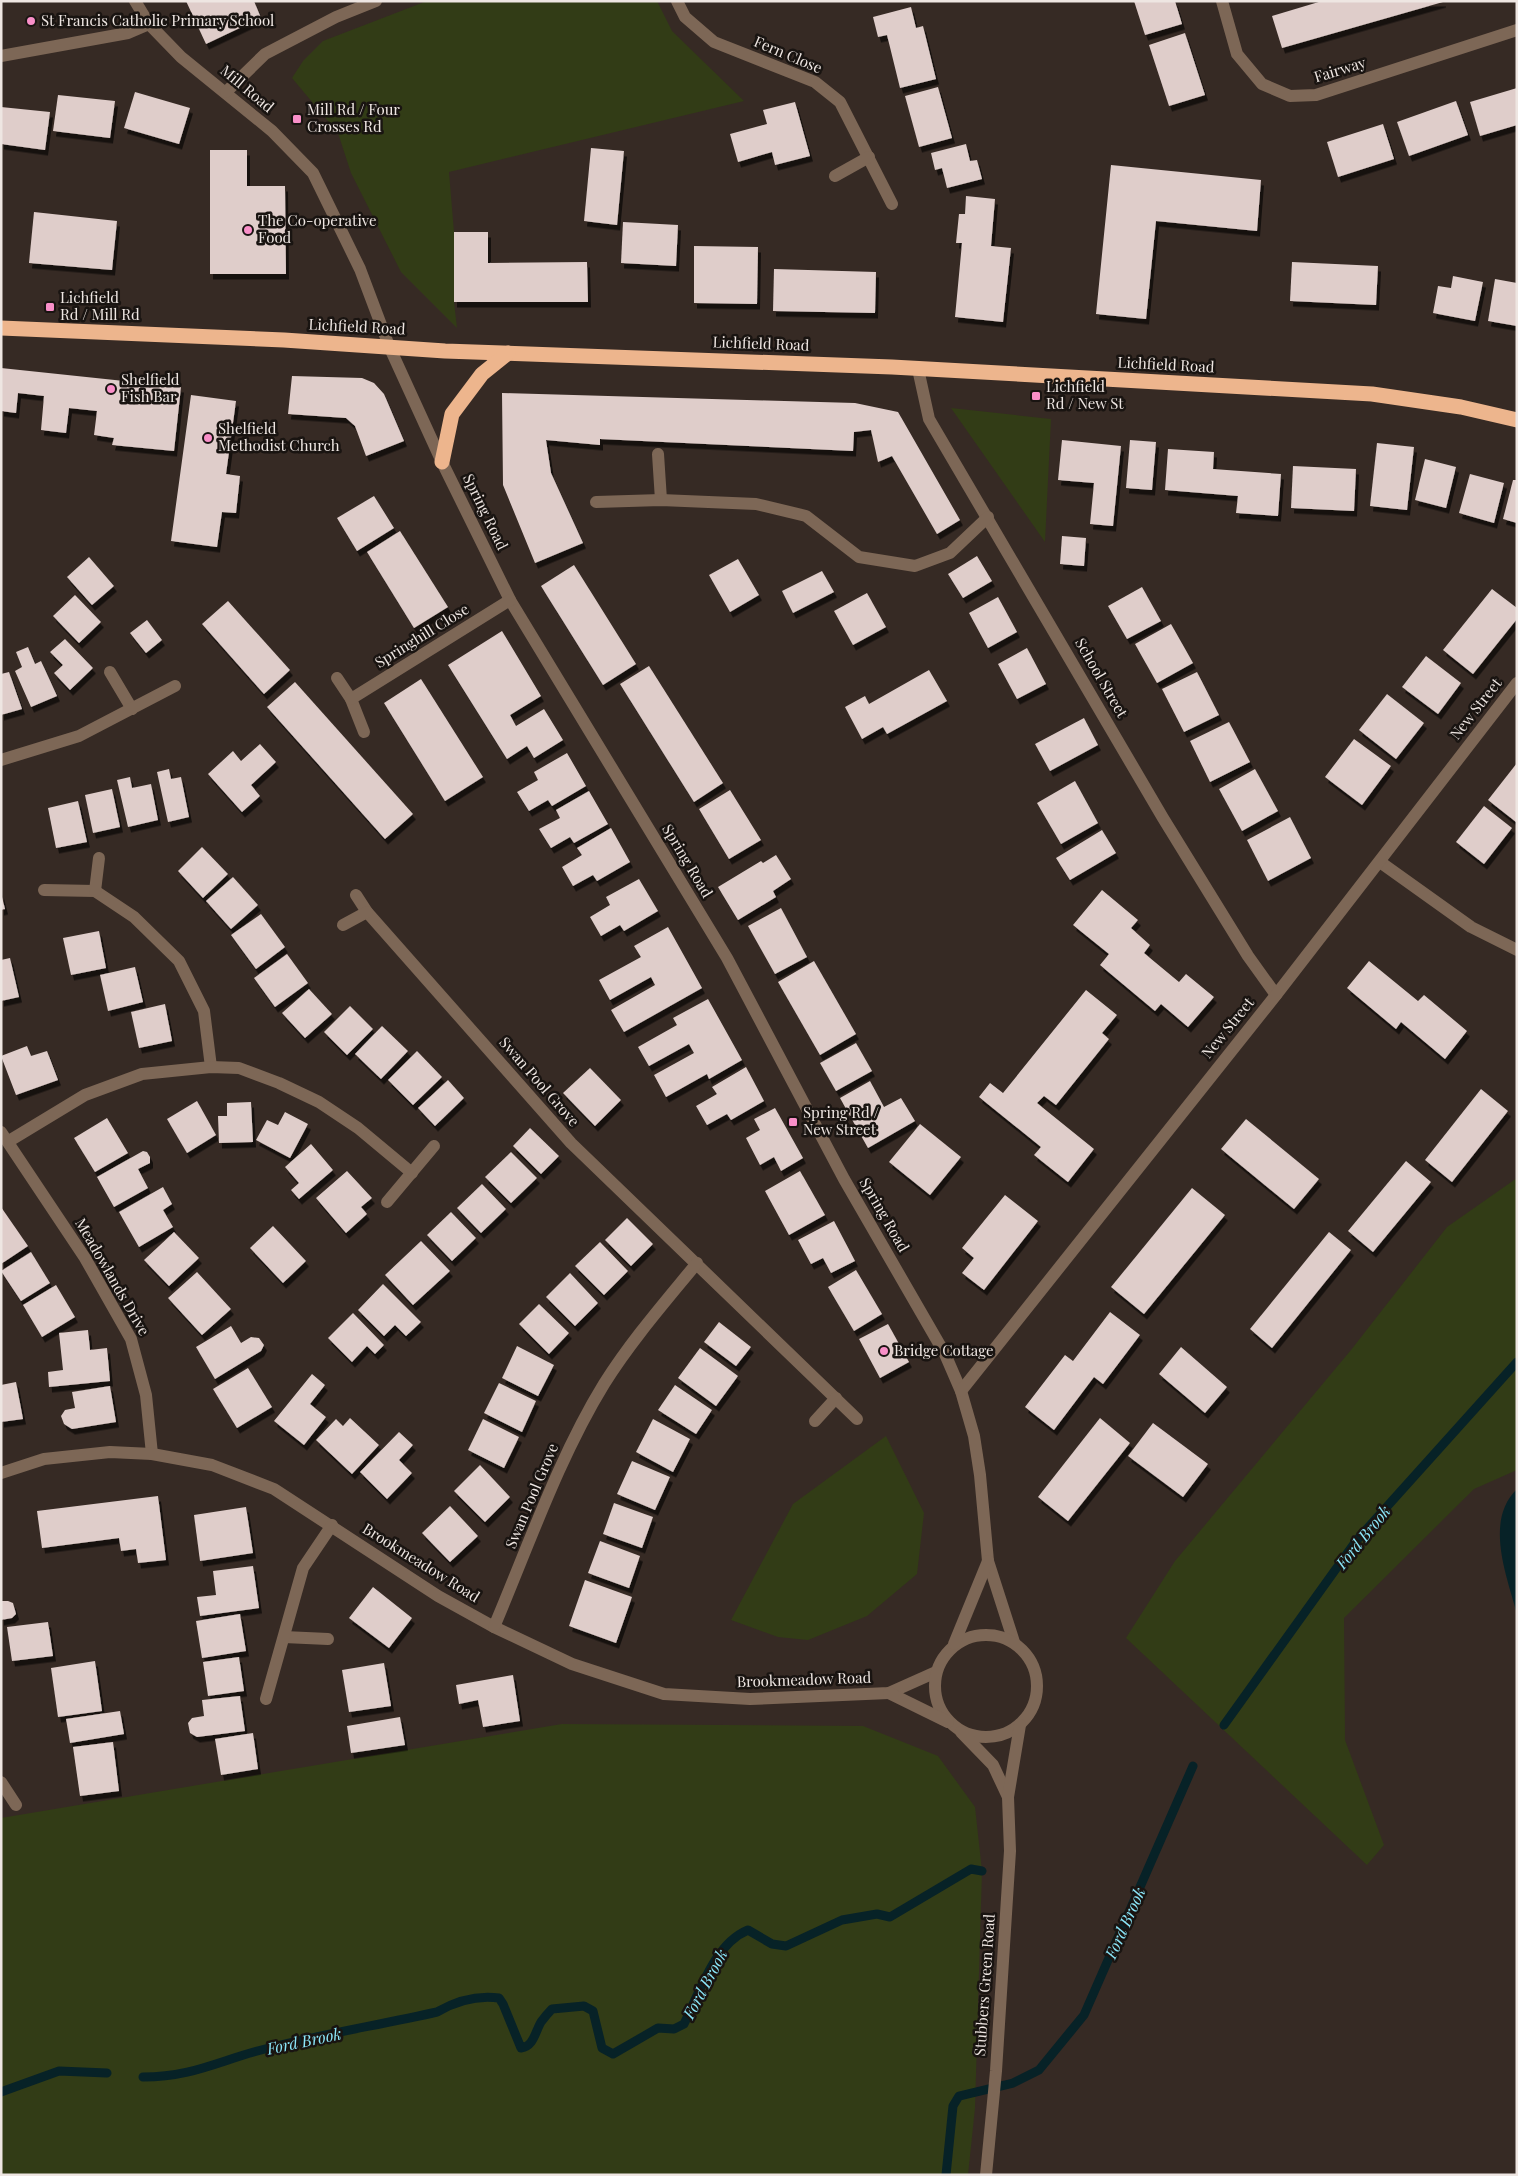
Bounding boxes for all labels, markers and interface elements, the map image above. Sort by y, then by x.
place label: St Francis Catholic Primary School [41,10,274,30]
marker: St Francis Catholic Primary School [25,15,37,27]
street label: Fern Close [751,31,825,77]
street label: Fairway [1311,52,1369,86]
street label: Mill Road [217,60,279,117]
place label: Mill Rd / Four Crosses Rd [307,99,400,136]
marker: Mill Rd / Four Crosses Rd [291,113,303,125]
place label: The Co-operative Food [258,210,377,247]
marker: The Co-operative Food [242,224,254,236]
place label: Lichfield Rd / Mill Rd [60,287,140,324]
marker: Lichfield Rd / Mill Rd [44,301,56,313]
street label: Lichfield Road [308,313,406,339]
street label: Lichfield Road [712,331,810,355]
street label: Lichfield Road [1117,351,1215,377]
place label: Shelfield Fish Bar [121,369,180,406]
place label: Lichfield Rd / New St [1046,376,1124,413]
marker: Shelfield Fish Bar [105,383,117,395]
marker: Lichfield Rd / New St [1030,390,1042,402]
place label: Shelfield Methodist Church [218,418,340,455]
marker: Shelfield Methodist Church [202,432,214,444]
street label: Spring Road [459,470,513,553]
street label: Springhill Close [371,598,472,672]
street label: School Street [1071,634,1133,722]
street label: New Street [1445,673,1506,743]
street label: Spring Road [658,820,718,901]
street label: New Street [1196,992,1258,1062]
street label: Swan Pool Grove [495,1032,584,1130]
place label: Spring Rd / New Street [803,1102,880,1139]
marker: Spring Rd / New Street [787,1116,799,1128]
street label: Spring Road [856,1174,914,1255]
street label: Meadowlands Drive [71,1214,155,1339]
place label: Bridge Cottage [894,1340,994,1360]
marker: Bridge Cottage [878,1345,890,1357]
street label: Swan Pool Grove [500,1440,562,1551]
water label: Ford Brook [1330,1501,1395,1574]
street label: Brookmeadow Road [359,1518,484,1606]
street label: Brookmeadow Road [736,1667,872,1691]
water label: Ford Brook [1099,1884,1150,1963]
street label: Stubbers Green Road [969,1913,999,2057]
water label: Ford Brook [677,1945,732,2023]
water label: Ford Brook [264,2022,343,2059]

